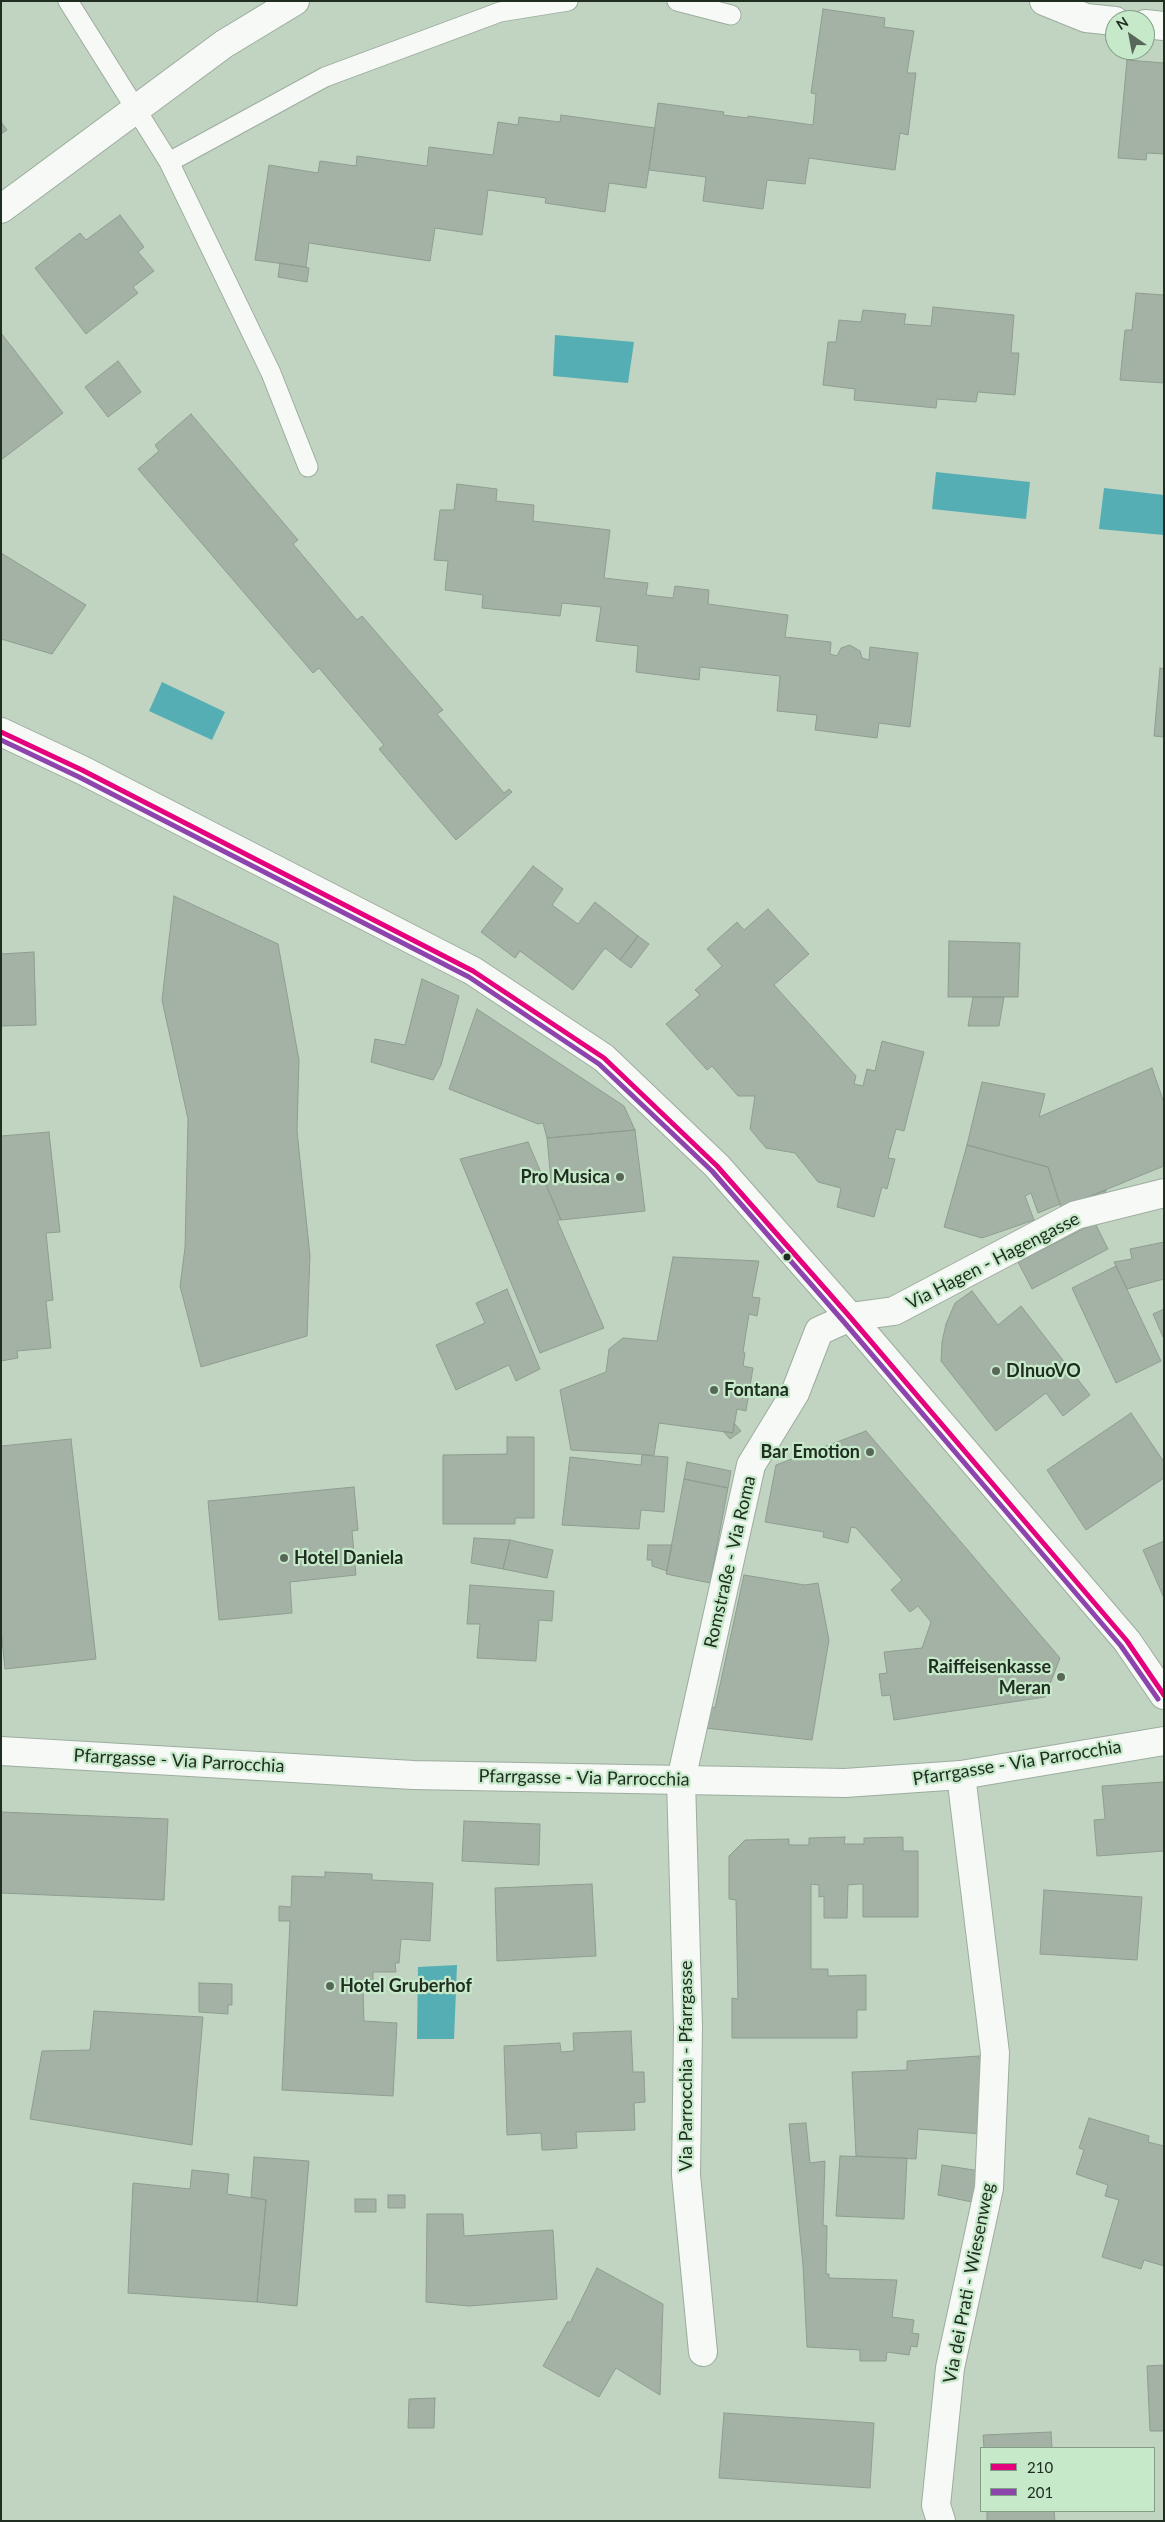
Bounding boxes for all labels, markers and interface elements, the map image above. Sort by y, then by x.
north arrow [1105,10,1155,60]
text: N [1113,13,1131,33]
place label: Pro Musica [521,1166,610,1188]
marker: Pro Musica [614,1171,626,1183]
street label: Via Hagen - Hagengasse [903,1208,1083,1314]
unlabelled marker [782,1252,792,1262]
place label: DInuoVO [1006,1360,1081,1382]
marker: DInuoVO [990,1365,1002,1377]
place label: Fontana [724,1379,789,1401]
marker: Fontana [708,1384,720,1396]
place label: Bar Emotion [761,1441,860,1463]
marker: Bar Emotion [864,1446,876,1458]
street label: Romstraße - Via Roma [700,1474,760,1650]
place label: Hotel Daniela [294,1547,403,1569]
marker: Hotel Daniela [278,1552,290,1564]
place label: Raiffeisenkasse Meran [928,1656,1051,1698]
marker: Raiffeisenkasse Meran [1055,1671,1067,1683]
street label: Pfarrgasse - Via Parrocchia [911,1736,1123,1790]
street label: Pfarrgasse - Via Parrocchia [73,1745,285,1777]
street label: Pfarrgasse - Via Parrocchia [478,1765,690,1791]
street label: Via Parrocchia - Pfarrgasse [675,1960,697,2172]
place label: Hotel Gruberhof [340,1975,472,1997]
marker: Hotel Gruberhof [324,1980,336,1992]
street label: Via dei Prati - Wiesenweg [939,2181,999,2385]
legend [980,2447,1155,2512]
text: 210 [1027,2458,1053,2476]
text: 201 [1027,2483,1053,2501]

